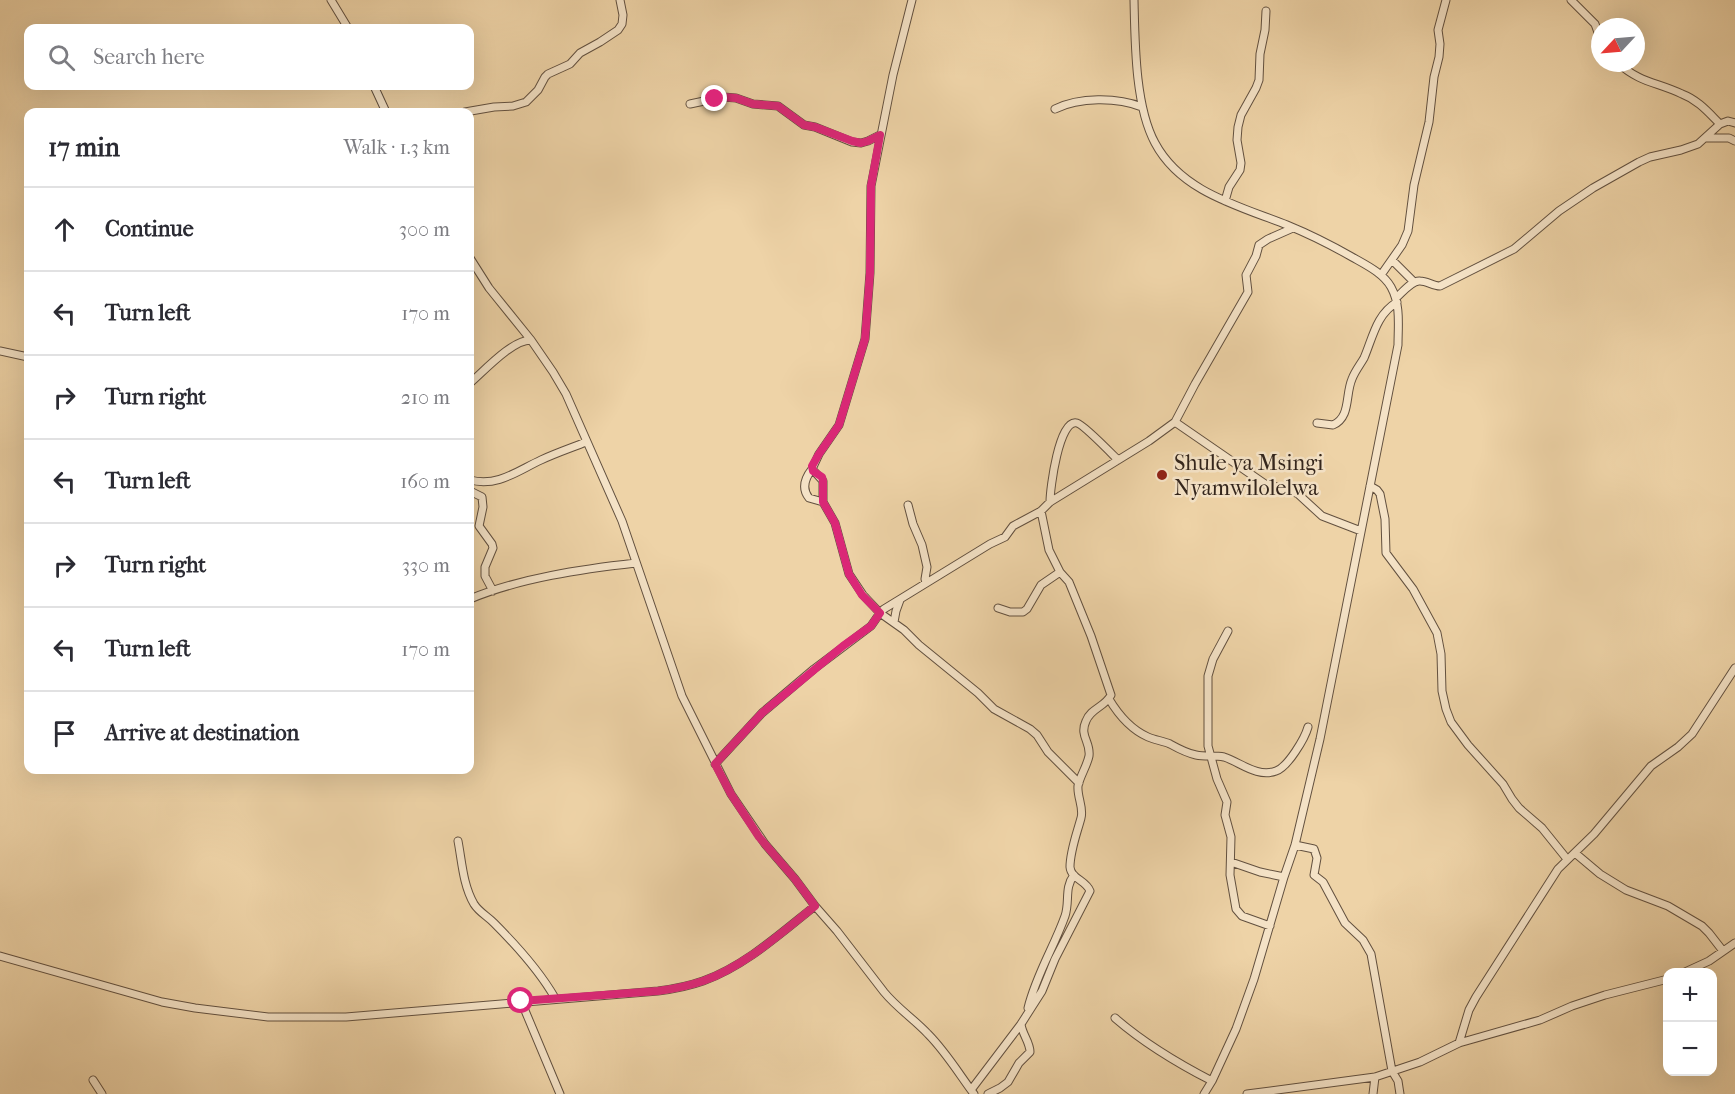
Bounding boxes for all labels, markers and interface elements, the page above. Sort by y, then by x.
north arrow [1591,18,1645,72]
search box [24,24,474,90]
icon: search [45,41,78,74]
text: Search here [93,44,205,70]
route end [701,85,727,111]
text: 17 min [48,132,120,163]
text: Walk · 1.3 km [344,136,450,159]
icon: ahead [48,213,81,246]
text: Continue [105,216,194,242]
text: 300 m [399,218,450,241]
icon: left [48,297,81,330]
text: Turn left [105,300,191,326]
text: 170 m [401,302,450,325]
icon: right [48,381,81,414]
text: Turn right [105,384,206,410]
text: 210 m [401,386,450,409]
place label: Shule ya Msingi Nyamwilolelwa [1174,450,1324,501]
icon: left [48,465,81,498]
text: Turn left [105,468,191,494]
marker: Shule ya Msingi Nyamwilolelwa [1155,468,1169,482]
text: 160 m [400,470,450,493]
icon: right [48,549,81,582]
text: Turn right [105,552,206,578]
text: 330 m [402,554,450,577]
icon: left [48,633,81,666]
text: Turn left [105,636,191,662]
text: 170 m [401,638,450,661]
icon: arrive [48,717,81,750]
text: Arrive at destination [105,720,299,746]
map controls [1663,968,1717,1076]
button: + [1663,968,1717,1022]
route start [507,987,533,1013]
button: − [1663,1022,1717,1076]

